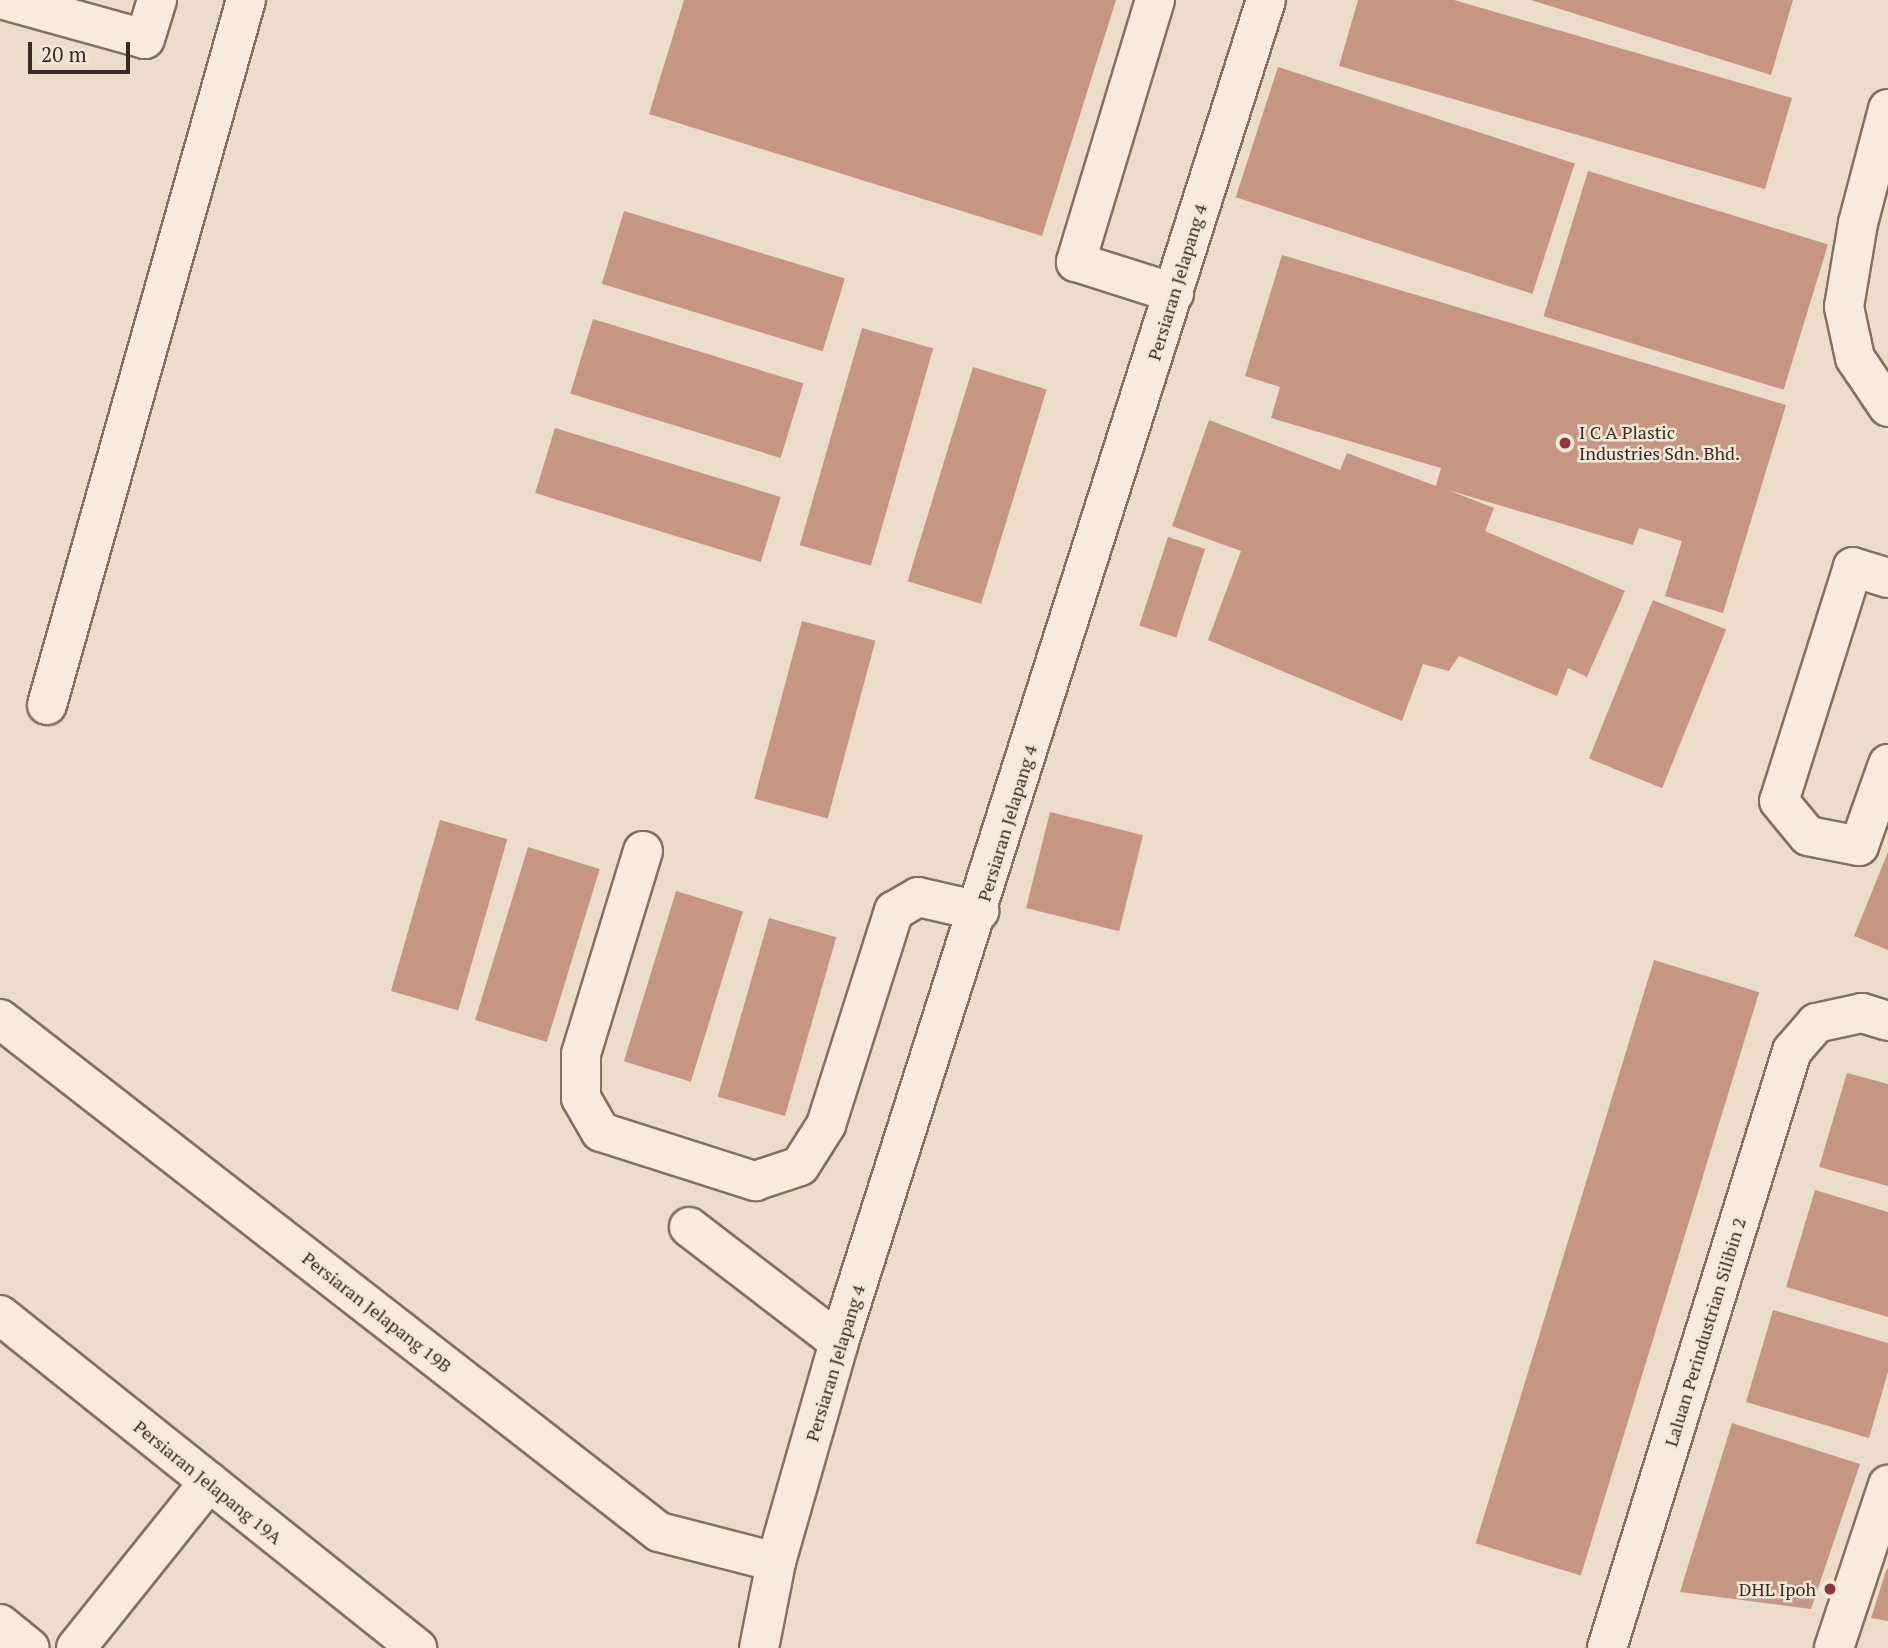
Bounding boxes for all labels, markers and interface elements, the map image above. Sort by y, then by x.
scale bar [32,28,133,72]
text: 20 m [41,40,87,68]
street label: Persiaran Jelapang 4 [1143,201,1211,363]
place label: I C A Plastic Industries Sdn. Bhd. [1579,422,1741,464]
marker: I C A Plastic Industries Sdn. Bhd. [1557,435,1573,451]
street label: Persiaran Jelapang 4 [973,742,1041,904]
street label: Laluan Perindustrian Silibin 2 [1660,1215,1750,1449]
street label: Persiaran Jelapang 19B [298,1247,456,1377]
street label: Persiaran Jelapang 4 [801,1282,869,1444]
street label: Persiaran Jelapang 19A [130,1416,286,1548]
place label: DHL Ipoh [1739,1578,1816,1600]
marker: DHL Ipoh [1822,1581,1838,1597]

